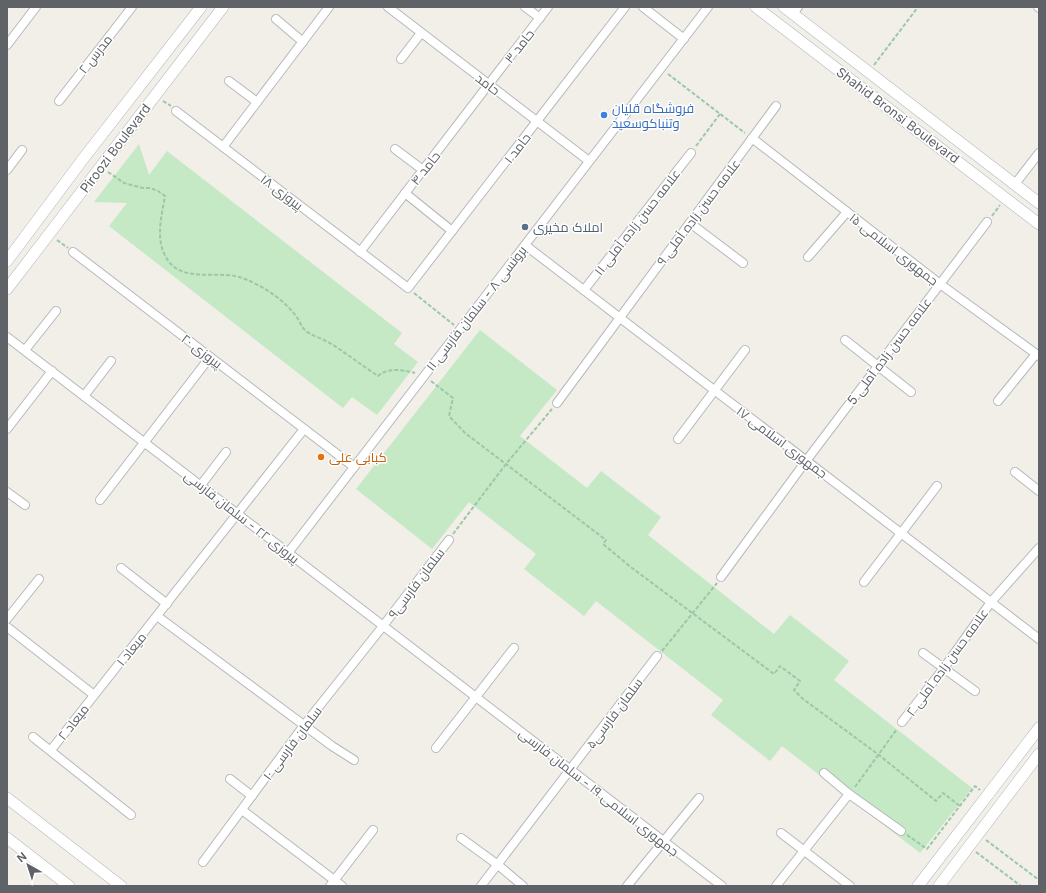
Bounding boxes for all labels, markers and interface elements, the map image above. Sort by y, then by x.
street label: حامد ۳ [501,26,537,66]
street label: مدرس ۲ [75,31,115,77]
street label: Shahid Bronsi Boulevard [833,64,963,166]
street label: حامد [473,70,503,98]
street label: Piroozi Boulevard [76,100,154,196]
place label: فروشگاه قلیان وتنباکوسعید [612,100,694,131]
marker: فروشگاه قلیان وتنباکوسعید [599,110,609,120]
street label: حامد ۱ [500,130,534,166]
street label: حامد ۴ [407,148,443,188]
street label: علامه حسن زاده آملی ۹ [653,156,743,268]
street label: علامه حسن زاده آملی ۱۱ [591,166,683,278]
street label: پیروزی ۱۸ [256,171,307,215]
street label: جمهوری اسلامی ۱۵ [846,209,942,289]
place label: املاک مخیری [533,219,603,235]
marker: املاک مخیری [520,222,530,232]
street label: برونسی ۸ - سلمان فارسی ۱۱ [422,242,530,374]
street label: علامه حسن زاده آملی 5 [843,294,935,408]
street label: پیروزی ۲۰ [177,330,226,373]
street label: جمهوری اسلامی ۱۷ [733,403,831,481]
place label: کبابی علی [329,449,387,465]
marker: کبابی علی [316,452,326,462]
street label: پیروزی ۲۲ - سلمان فارسی [180,467,303,569]
street label: سلمان فارسی۹ [384,545,448,621]
street label: علامه حسن زاده آملی ۲ [903,605,991,719]
street label: میعاد ۱ [113,629,149,669]
street label: سلمان فارسی۵ [582,675,646,751]
street label: میعاد ۲ [54,701,92,743]
street label: سلمان فارسی ۱۰ [259,703,325,783]
street label: جمهوری اسلامی ۱۹ - سلمان فارسی [516,725,682,859]
north arrow [8,845,48,885]
text: N [14,849,29,865]

